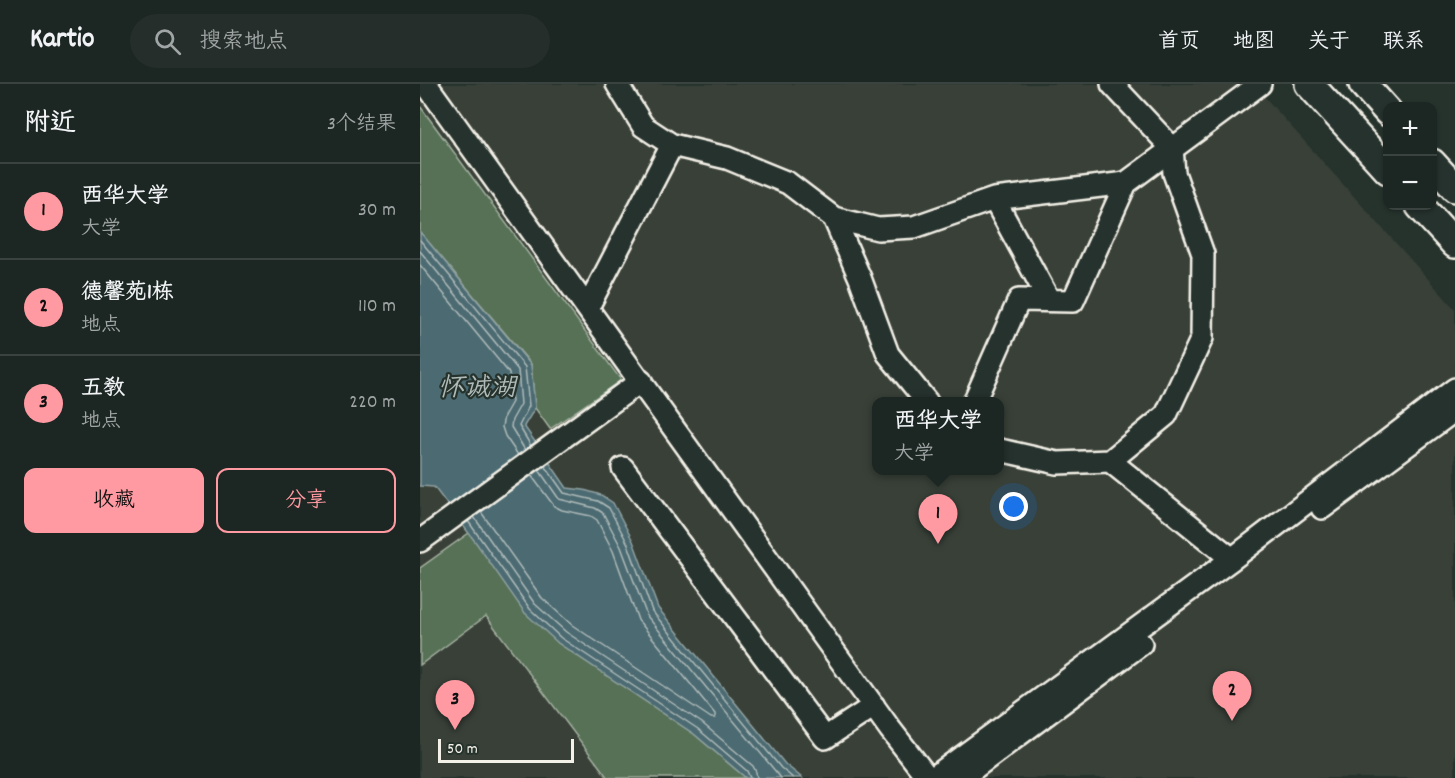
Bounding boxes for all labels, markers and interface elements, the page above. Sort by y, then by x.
search box [130,14,550,68]
text: Kartio [30,21,94,61]
icon: search [151,25,184,58]
text: 搜索地点 [199,27,287,58]
text: 首页 [1158,28,1200,58]
text: 地图 [1233,28,1275,58]
text: 关于 [1308,28,1350,58]
text: 联系 [1383,28,1425,58]
map controls [1383,102,1437,210]
button: + [1383,102,1437,156]
text: 附近 [24,106,76,143]
text: 3个结果 [327,111,396,139]
button: − [1383,156,1437,210]
text: 西华大学 [81,182,169,213]
text: 1 [41,197,46,225]
text: 30 m [358,197,396,225]
text: 大学 [81,216,121,244]
text: 德馨苑1栋 [81,278,174,309]
text: 2 [39,293,48,321]
text: 110 m [358,293,396,321]
text: 地点 [81,312,121,340]
water label: 怀诚湖 [438,371,519,408]
text: 五教 [81,374,125,405]
text: 3 [39,389,48,417]
text: 220 m [349,389,396,417]
popup [872,397,1004,475]
text: 西华大学 [894,407,982,438]
text: 地点 [81,408,121,436]
text: 大学 [894,441,934,469]
button: 收藏 [24,468,204,533]
button: 分享 [216,468,396,533]
your location [999,492,1028,521]
pin: 1 [918,494,958,544]
pin: 2 [1212,672,1252,721]
pin: 3 [435,680,474,730]
scale bar [438,736,574,764]
text: 50 m [447,738,478,761]

